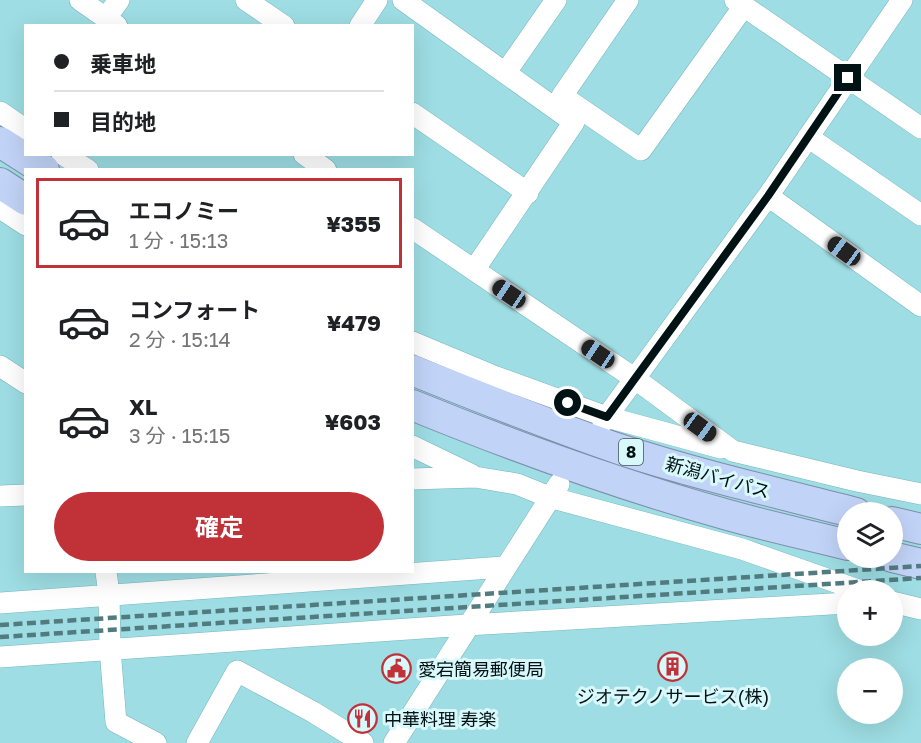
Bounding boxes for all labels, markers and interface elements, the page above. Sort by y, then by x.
text: 乗車地 [90,50,156,77]
route end [834,64,861,91]
text: 目的地 [90,108,156,135]
icon: car [57,196,111,250]
text: エコノミー [129,197,239,224]
text: ¥355 [326,210,381,237]
text: 1 分 · 15:13 [129,228,228,252]
car [824,233,864,269]
car [489,276,529,312]
icon: car [57,295,111,349]
text: コンフォート [129,296,260,323]
text: ¥479 [327,309,381,336]
text: 2 分 · 15:14 [129,327,231,351]
car [578,336,618,372]
route start [554,389,581,416]
text: XL [129,393,157,420]
icon: car [57,394,111,448]
text: ¥603 [325,408,381,435]
car [680,409,720,445]
text: 3 分 · 15:15 [129,423,230,447]
road number: 8 [619,439,643,465]
street label: 新潟バイパス [663,452,773,502]
button: 確定 [54,492,384,561]
map controls [837,502,903,724]
button: layers [837,502,903,568]
button: + [837,580,903,646]
building icon: ジオテクノサービス(株) [657,651,689,683]
public building icon: 愛宕簡易郵便局 [381,653,413,685]
place label: 愛宕簡易郵便局 [418,658,544,680]
button: − [837,658,903,724]
place label: ジオテクノサービス(株) [577,685,769,707]
restaurant icon: 中華料理 寿楽 [347,703,379,735]
place label: 中華料理 寿楽 [384,708,497,730]

